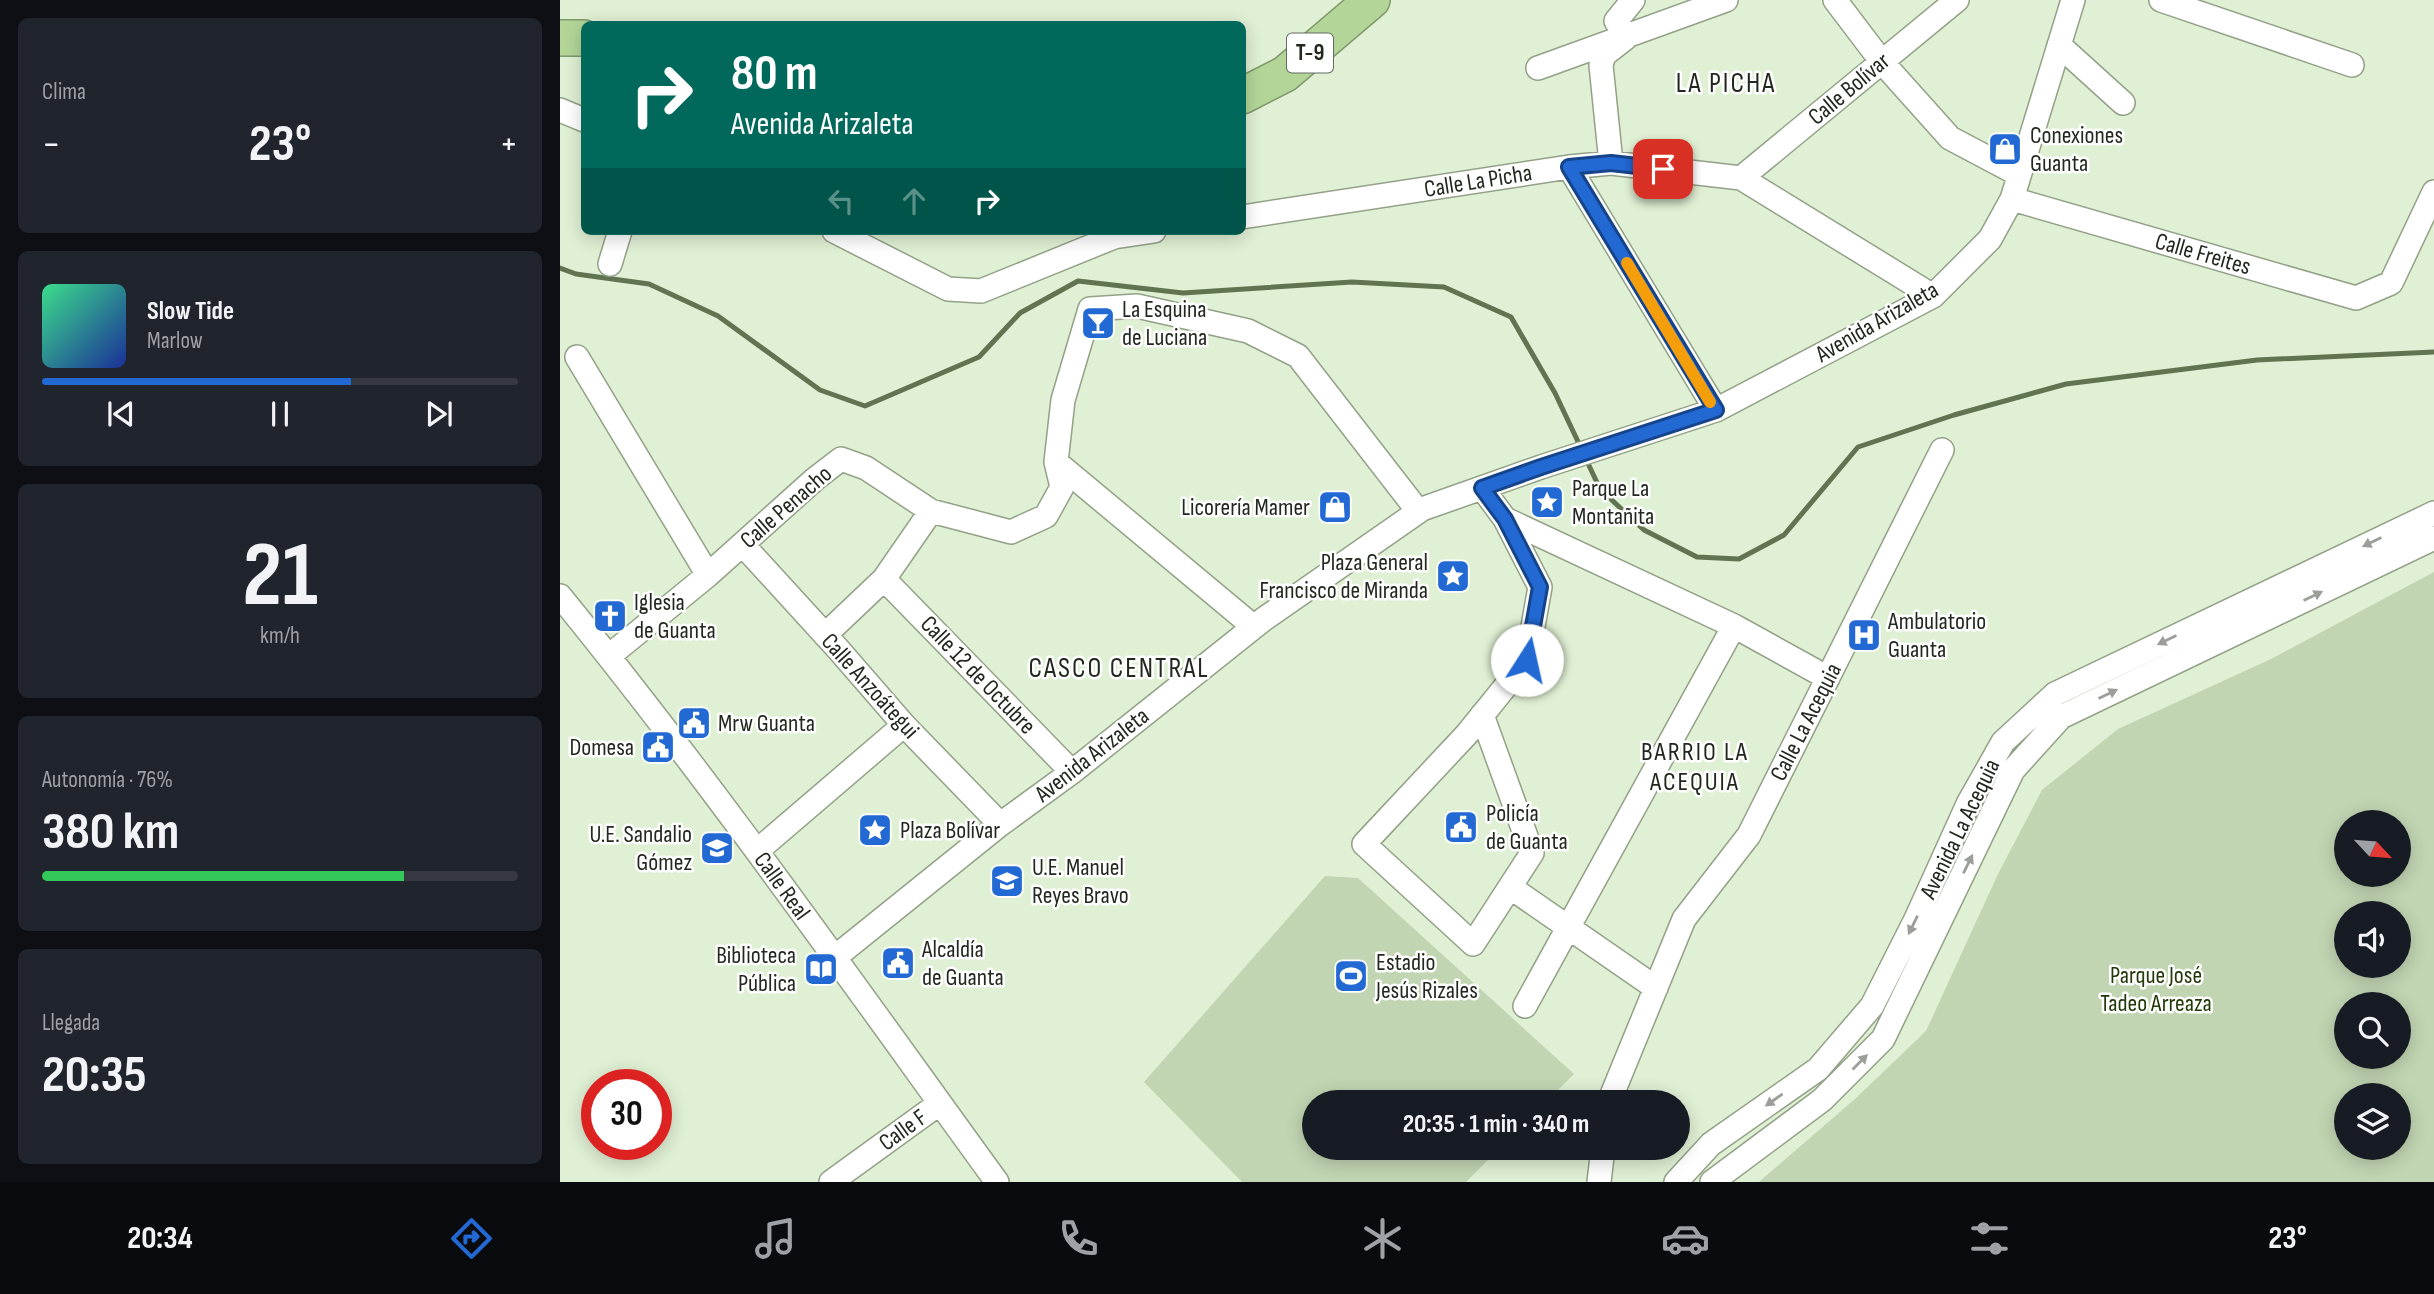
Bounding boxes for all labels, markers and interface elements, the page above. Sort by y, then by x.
road number: T-9 [1287,34,1333,72]
text: 80 m [731,45,818,104]
street label: Calle Bolívar [1802,46,1896,131]
icon: right [616,49,707,140]
district label: LA PICHA [1676,67,1776,100]
text: Clima [42,78,86,106]
text: Avenida Arizaleta [731,105,914,144]
text: 23° [249,113,311,176]
place label: Conexiones Guanta [2030,121,2123,178]
text: − [42,122,61,167]
text: + [499,122,518,167]
shop icon: Conexiones Guanta [1986,130,2024,168]
pin [1633,139,1693,199]
icon: arrive [1644,150,1682,188]
street label: Calle La Picha [1422,158,1534,204]
icon: left [822,182,860,220]
icon: ahead [895,182,933,220]
icon: right [968,182,1006,220]
street label: Calle Freites [2152,227,2254,281]
street label: Avenida Arizaleta [1810,275,1944,369]
place label: La Esquina de Luciana [1122,295,1207,352]
text: Slow Tide [147,296,234,327]
bar icon: La Esquina de Luciana [1079,304,1117,342]
text: Marlow [147,327,203,355]
icon: previous [102,395,140,433]
icon: pause [261,395,299,433]
icon: next [420,395,458,433]
street label: Calle Penacho [734,459,838,555]
place label: Parque La Montañita [1572,474,1654,531]
place icon: Parque La Montañita [1528,483,1566,521]
shop icon: Licorería Mamer [1316,488,1354,526]
place label: Licorería Mamer [1181,493,1310,522]
text: 21 [242,522,318,631]
one-way arrow [2362,536,2382,548]
place label: Plaza General Francisco de Miranda [1259,548,1428,605]
place icon: Plaza General Francisco de Miranda [1434,557,1472,595]
place label: Iglesia de Guanta [634,588,716,645]
one-way arrow [2303,590,2323,602]
church icon: Iglesia de Guanta [591,597,629,635]
place label: Ambulatorio Guanta [1887,607,1986,664]
street label: Calle 12 de Octubre [914,610,1042,740]
hospital icon: Ambulatorio Guanta [1845,616,1883,654]
text: km/h [260,622,300,650]
position arrow [1490,623,1564,697]
street label: Calle Anzoátegui [815,627,925,745]
one-way arrow [2157,635,2177,646]
district label: CASCO CENTRAL [1028,652,1210,685]
street label: Calle La Acequia [1764,658,1848,786]
one-way arrow [2098,689,2118,700]
street label: Avenida Arizaleta [1028,701,1155,809]
public building icon: Mrw Guanta [675,704,713,742]
place label: Mrw Guanta [718,709,815,738]
public building icon: Domesa [639,728,677,766]
place label: Domesa [569,733,634,762]
district label: BARRIO LA ACEQUIA [1641,737,1749,798]
street label: Avenida La Acequia [1913,754,2006,905]
text: Autonomía · 76% [42,766,173,794]
place label: Policía de Guanta [1486,799,1568,856]
text: 380 km [42,801,179,864]
public building icon: Policía de Guanta [1442,808,1480,846]
north arrow [2334,810,2412,887]
map controls [2334,810,2411,1160]
place icon: Plaza Bolívar [856,811,894,849]
place label: Plaza Bolívar [900,816,1000,845]
place label: U.E. Sandalio Gómez [590,820,692,877]
school or university icon: U.E. Sandalio Gómez [698,829,736,867]
street label: Calle Real [748,846,816,926]
place label: U.E. Manuel Reyes Bravo [1032,853,1129,910]
one-way arrow [1963,853,1974,874]
school or university icon: U.E. Manuel Reyes Bravo [988,862,1026,900]
button: sound [2334,901,2411,978]
one-way arrow [1908,915,1919,935]
place label: Alcaldía de Guanta [921,935,1004,992]
place label: Biblioteca Pública [716,941,796,998]
public building icon: Alcaldía de Guanta [879,944,917,982]
place label: Estadio Jesús Rizales [1375,948,1478,1005]
library icon: Biblioteca Pública [802,950,840,988]
sports icon: Estadio Jesús Rizales [1332,957,1370,995]
park label: Parque José Tadeo Arreaza [2100,961,2212,1018]
button: search [2334,992,2411,1069]
text: Llegada [42,1009,100,1037]
text: 20:35 [42,1044,147,1107]
one-way arrow [1851,1054,1867,1071]
speed limit sign: 30 [581,1069,672,1160]
button: layers [2334,1083,2411,1160]
one-way arrow [1765,1093,1783,1107]
street label: Calle F [873,1103,933,1157]
text: 20:35 · 1 min · 340 m [1403,1109,1589,1140]
icon: directions [447,1214,496,1263]
icon: music [751,1214,800,1263]
icon: phone [1054,1214,1103,1263]
icon: climate [1358,1214,1407,1263]
icon: car [1661,1214,1710,1263]
icon: filters [1965,1214,2014,1263]
text: 20:34 [127,1219,193,1258]
text: 23° [2268,1219,2307,1258]

